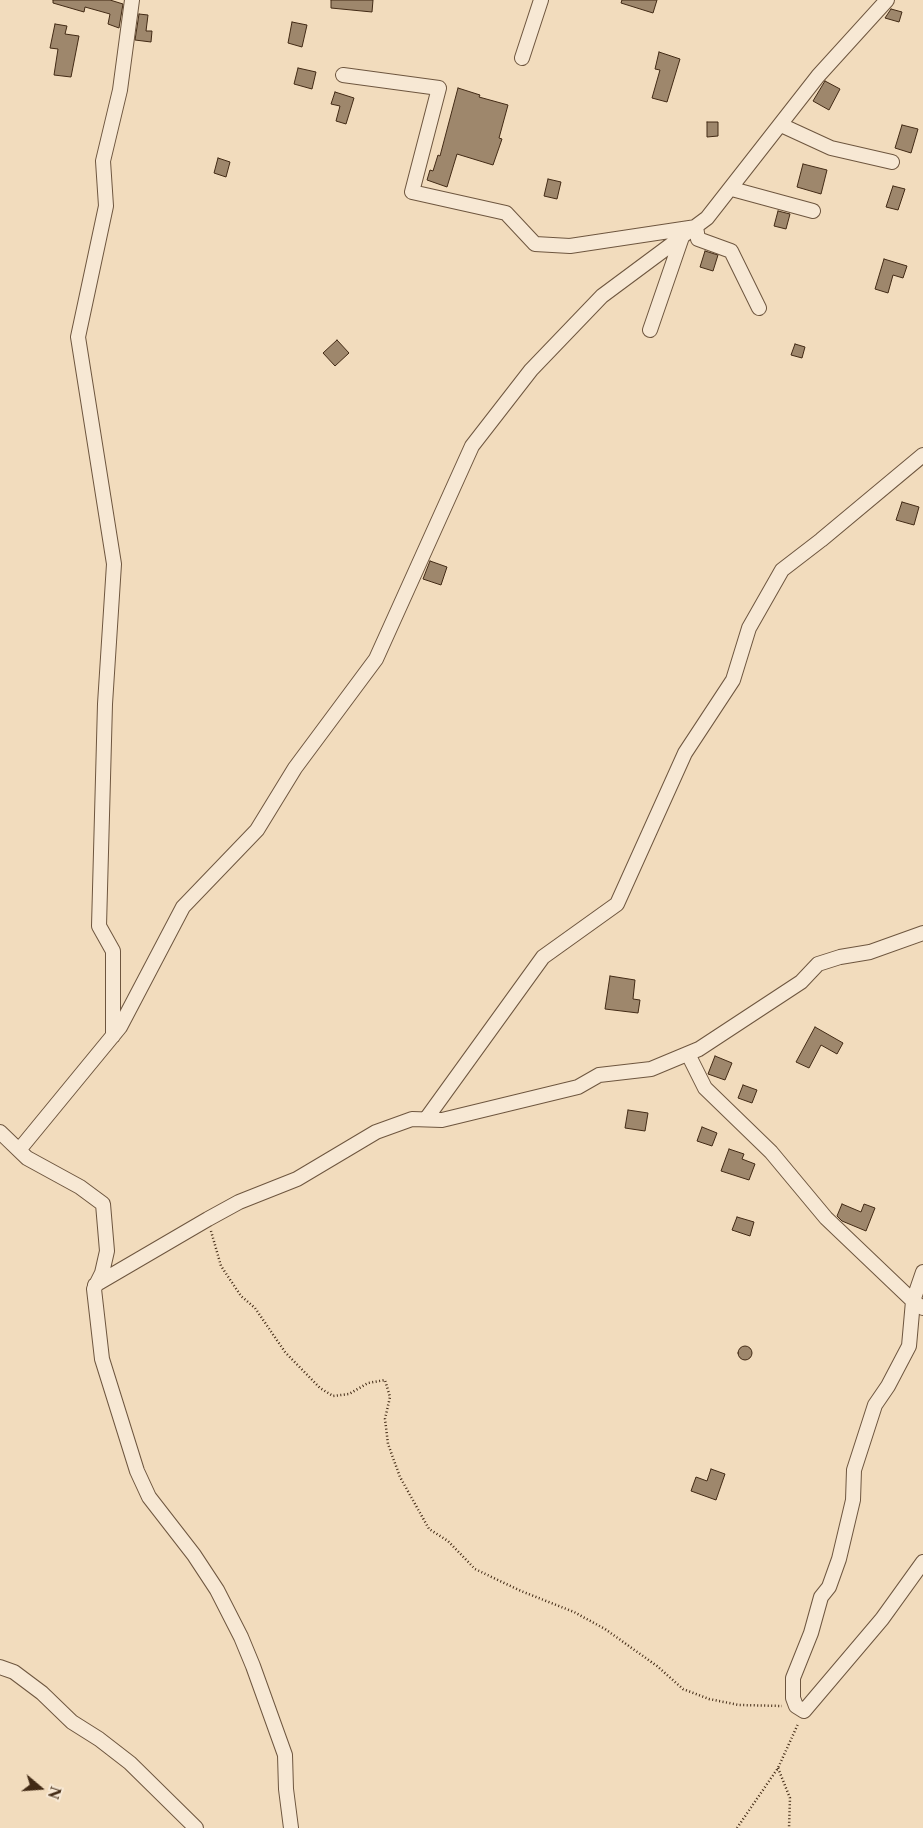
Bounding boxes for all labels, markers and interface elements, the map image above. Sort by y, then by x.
north arrow [15,1763,65,1813]
text: N [44,1784,65,1801]

